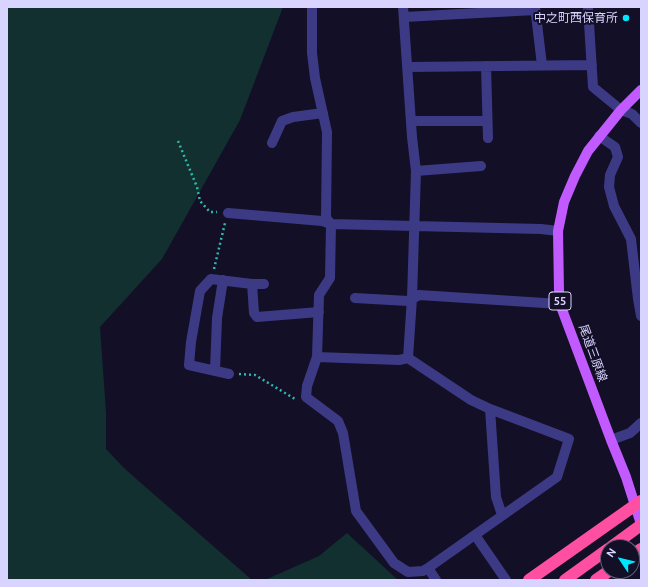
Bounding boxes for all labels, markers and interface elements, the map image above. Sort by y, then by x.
place label: 中之町西保育所 [534,11,618,25]
marker: 中之町西保育所 [621,13,631,23]
road number: 55 [549,292,571,310]
street label: 尾道三原線 [576,322,610,384]
north arrow [600,539,640,579]
text: N [604,546,618,559]

